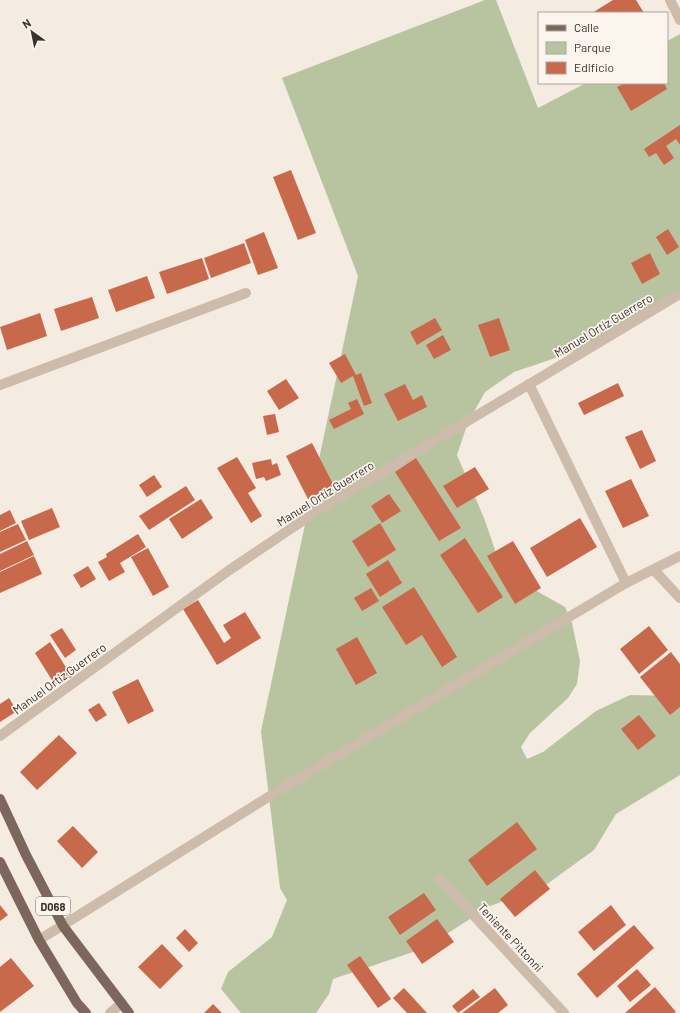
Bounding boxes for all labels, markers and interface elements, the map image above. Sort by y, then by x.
north arrow [12,12,52,52]
legend [538,12,668,84]
text: N [20,16,33,31]
text: Calle [574,20,599,34]
text: Parque [574,40,611,54]
text: Edificio [574,60,614,74]
street label: Manuel Ortíz Guerrero [551,290,655,360]
street label: Manuel Ortíz Guerrero [274,457,376,529]
street label: Manuel Ortíz Guerrero [10,639,108,717]
road number: D068 [36,897,70,915]
street label: Teniente Pittonni [476,900,546,974]

